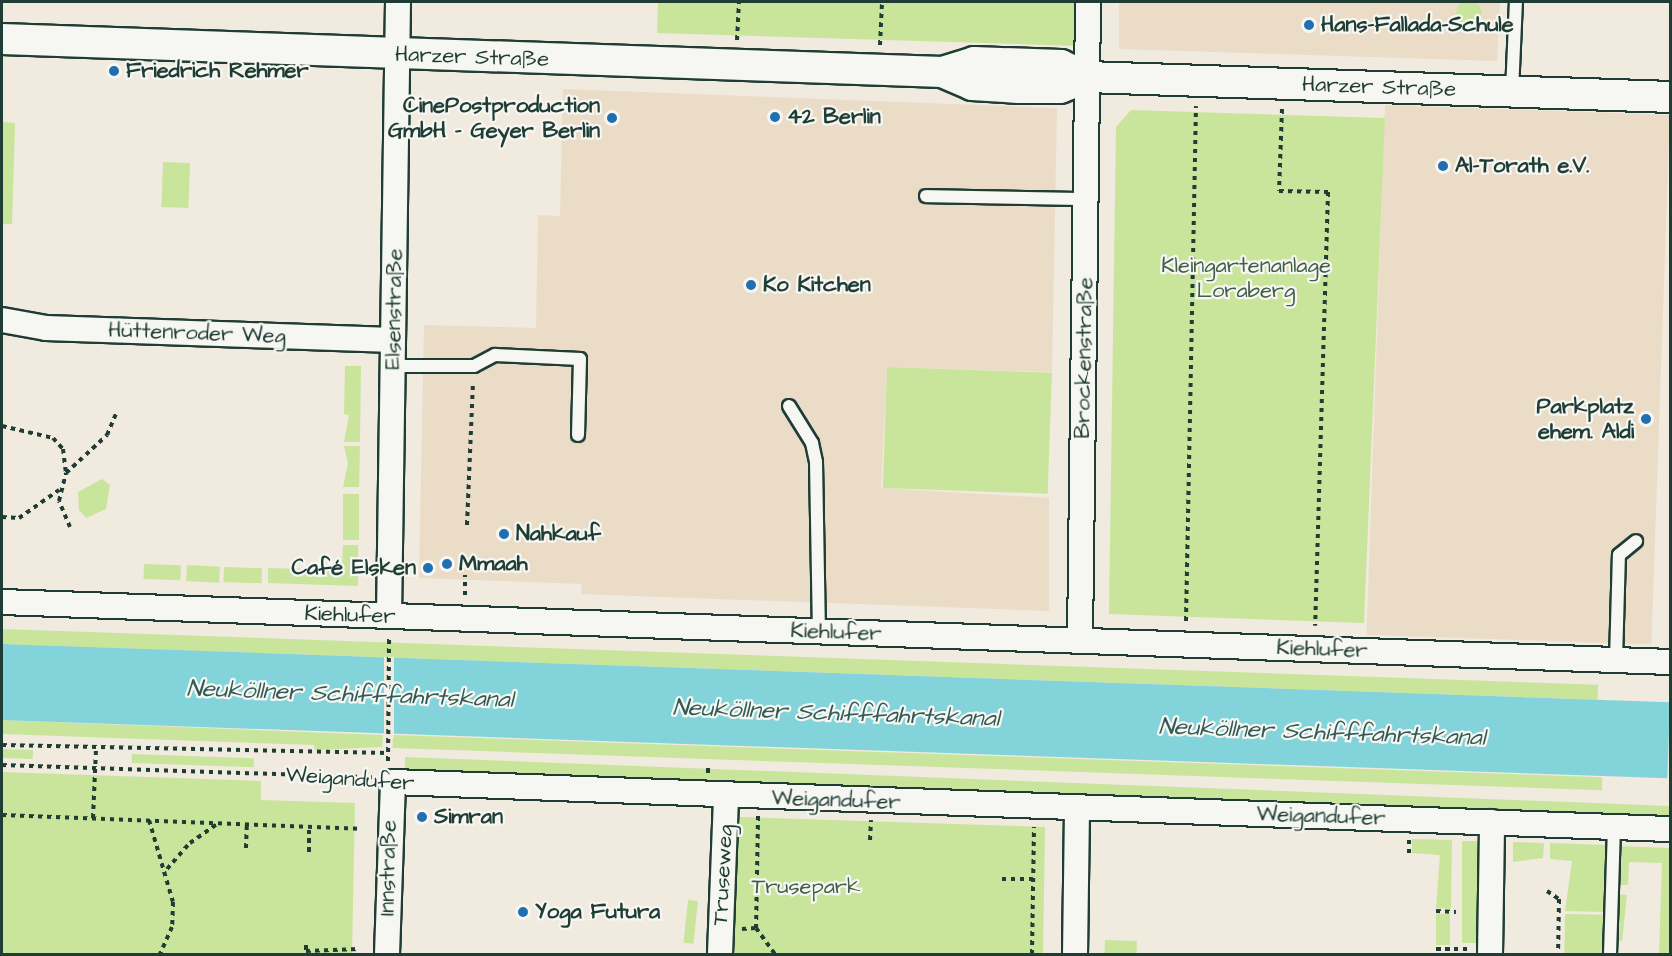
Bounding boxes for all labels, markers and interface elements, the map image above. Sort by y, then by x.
place label: Hans-Fallada-Schule [1321,12,1514,38]
marker: Hans-Fallada-Schule [1302,18,1316,32]
street label: Harzer Straße [394,41,550,73]
place label: Friedrich Rehmer [126,58,309,84]
marker: Friedrich Rehmer [107,64,121,78]
street label: Harzer Straße [1301,71,1457,103]
place label: CinePostproduction GmbH - Geyer Berlin [388,92,600,144]
place label: 42 Berlin [787,104,881,130]
marker: 42 Berlin [768,110,782,124]
marker: CinePostproduction GmbH - Geyer Berlin [605,111,619,125]
place label: Al-Torath e.V. [1455,153,1589,179]
marker: Al-Torath e.V. [1436,159,1450,173]
street label: Elsenstraße [380,248,408,370]
park label: Kleingartenanlage Loraberg [1161,252,1331,304]
place label: Ko Kitchen [763,272,871,298]
street label: Brockenstraße [1069,277,1099,439]
marker: Ko Kitchen [744,278,758,292]
street label: Hüttenroder Weg [108,317,286,349]
place label: Parkplatz ehem. Aldi [1536,393,1634,445]
marker: Parkplatz ehem. Aldi [1639,412,1653,426]
place label: Nahkauf [516,521,601,547]
marker: Nahkauf [497,527,511,541]
place label: Mmaah [459,551,528,577]
place label: Café Elsken [292,555,416,581]
marker: Mmaah [440,557,454,571]
marker: Café Elsken [421,561,435,575]
street label: Kiehlufer [304,600,396,630]
street label: Kiehlufer [790,617,882,647]
street label: Kiehlufer [1276,634,1368,664]
water label: Neuköllner Schifffahrtskanal [186,675,514,715]
water label: Neuköllner Schifffahrtskanal [672,694,1000,734]
water label: Neuköllner Schifffahrtskanal [1158,713,1486,753]
street label: Weigandufer [285,761,415,797]
street label: Weigandufer [771,785,901,815]
street label: Weigandufer [1256,801,1386,831]
place label: Simran [434,804,503,830]
marker: Simran [415,810,429,824]
street label: Innstraße [374,820,402,916]
street label: Truseweg [707,824,739,926]
park label: Trusepark [751,874,861,900]
place label: Yoga Futura [535,899,660,925]
marker: Yoga Futura [516,905,530,919]

